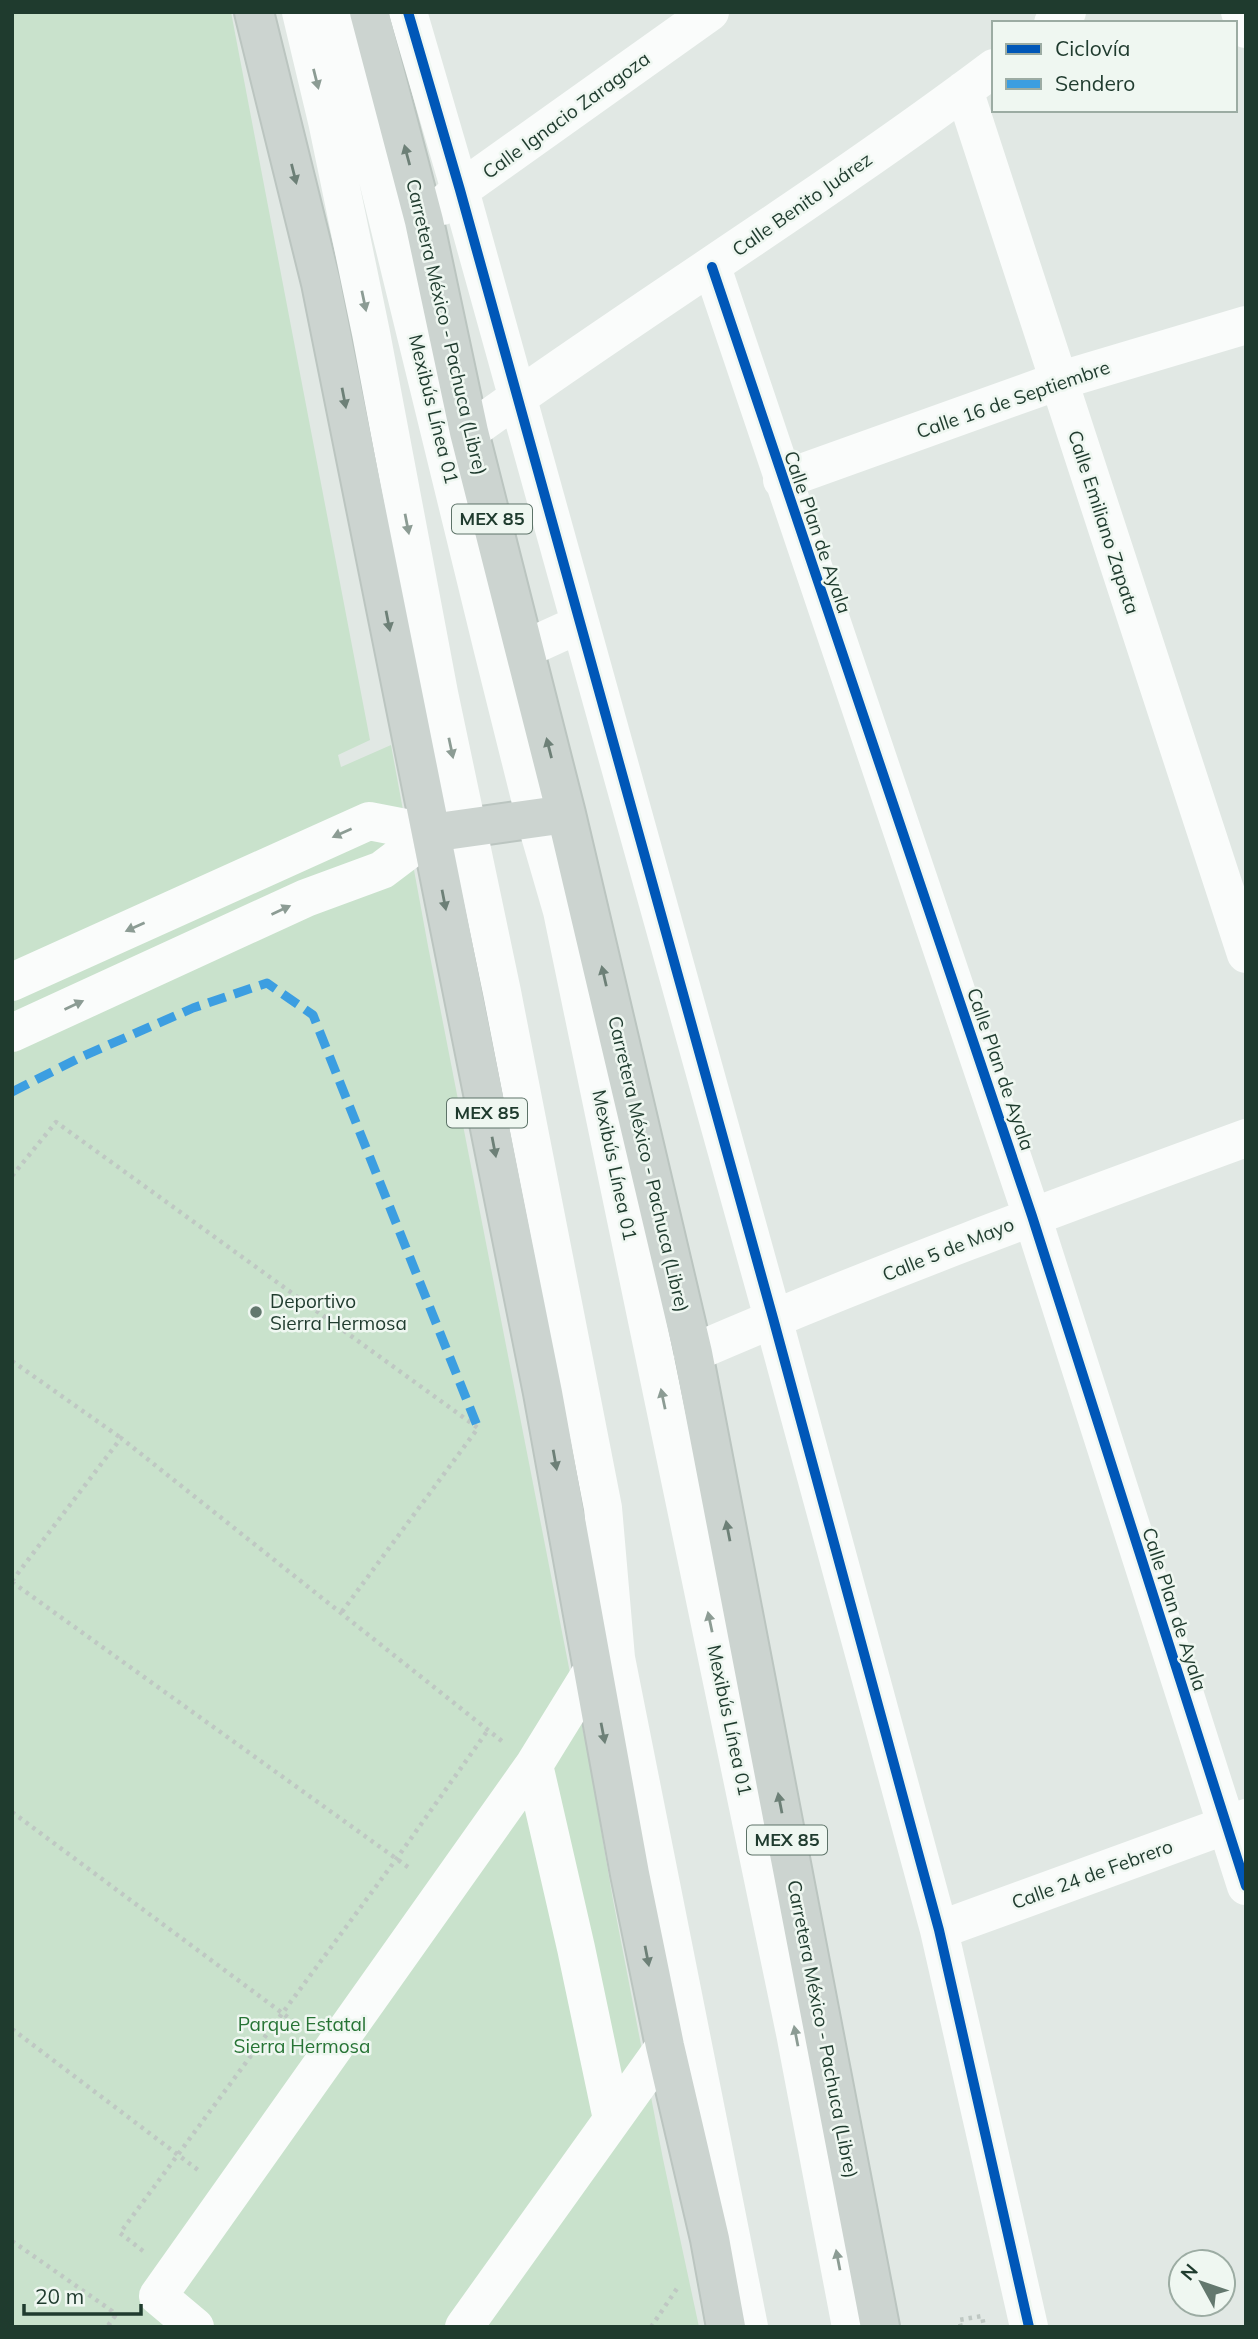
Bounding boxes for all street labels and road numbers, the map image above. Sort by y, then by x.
street label: Calle Ignacio Zaragoza [478,46,654,184]
street label: Calle Benito Juárez [727,147,877,261]
street label: Carretera México - Pachuca (Libre) [401,177,493,477]
street label: Mexibús Línea 01 [404,332,464,486]
street label: Calle 16 de Septiembre [913,355,1113,443]
street label: Calle Emiliano Zapata [1063,427,1145,617]
street label: Calle Plan de Ayala [779,448,857,616]
road number: MEX 85 [452,504,532,534]
street label: Calle Plan de Ayala [962,985,1040,1153]
street label: Carretera México - Pachuca (Libre) [603,1014,695,1314]
street label: Mexibús Línea 01 [587,1087,643,1243]
road number: MEX 85 [447,1098,527,1128]
street label: Calle 5 de Mayo [879,1212,1017,1286]
street label: Calle Plan de Ayala [1137,1524,1213,1694]
street label: Mexibús Línea 01 [702,1642,758,1798]
road number: MEX 85 [747,1826,827,1854]
street label: Calle 24 de Febrero [1008,1834,1176,1914]
street label: Carretera México - Pachuca (Libre) [782,1878,864,2180]

